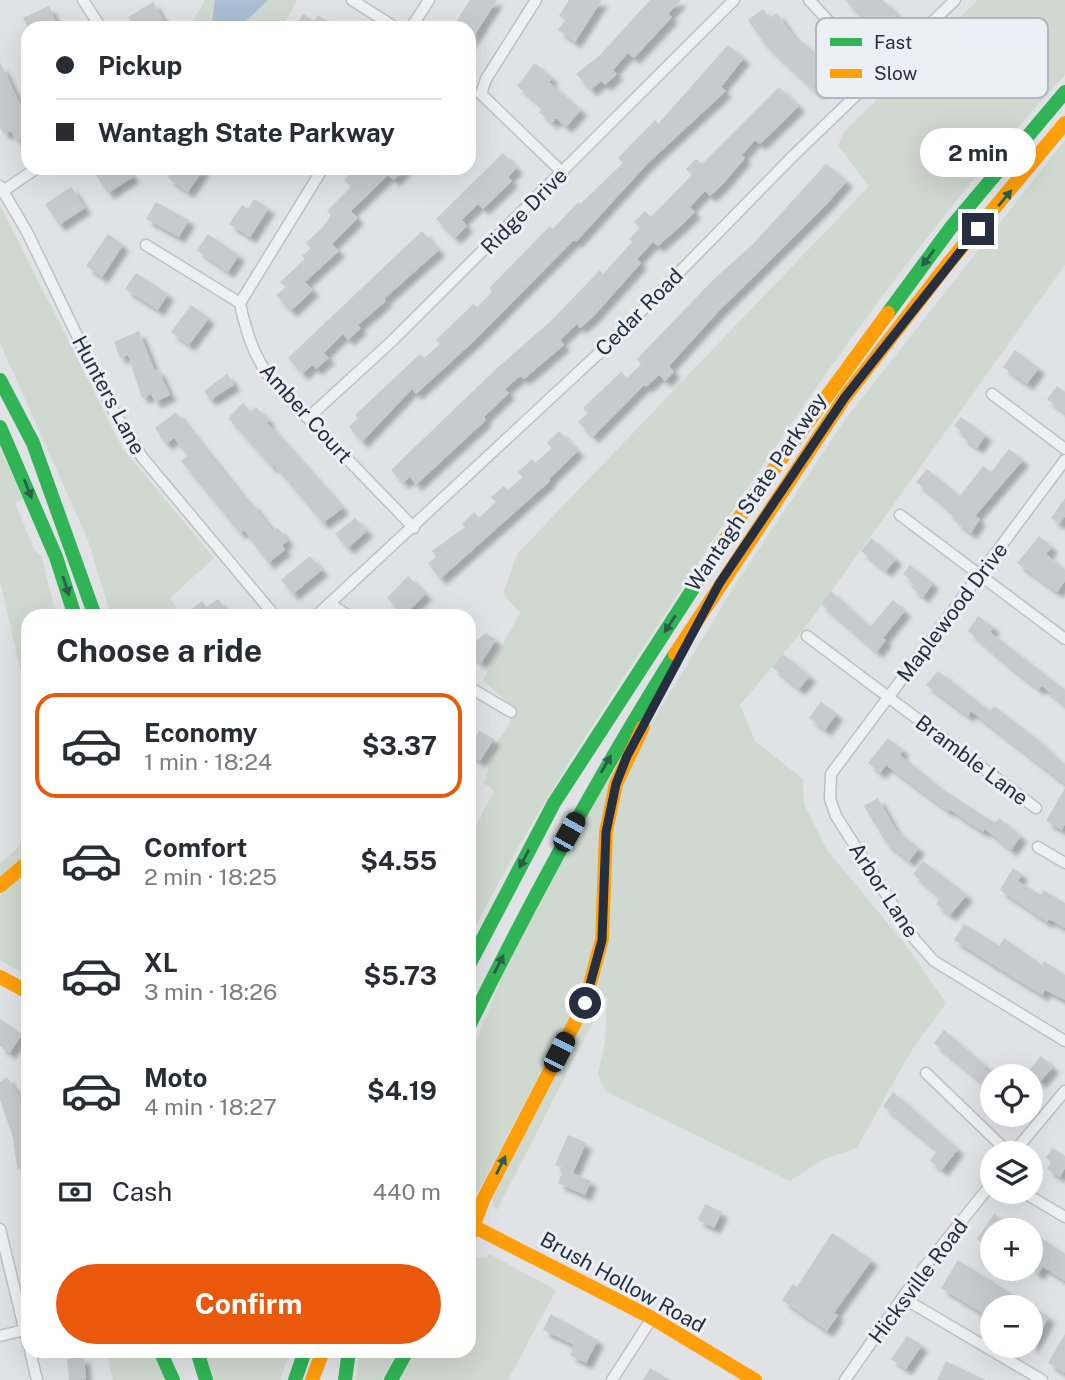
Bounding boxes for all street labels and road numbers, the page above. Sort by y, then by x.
street label: Ridge Drive [476,163,572,259]
street label: Cedar Road [590,263,688,361]
street label: Hunters Lane [67,331,151,459]
street label: Amber Court [255,358,357,468]
street label: Wantagh State Parkway [680,388,832,596]
street label: Maplewood Drive [891,537,1013,687]
street label: Bramble Lane [911,710,1033,810]
street label: Arbor Lane [844,838,924,942]
street label: Hicksville Road [863,1214,973,1348]
street label: Brush Hollow Road [536,1226,710,1338]

